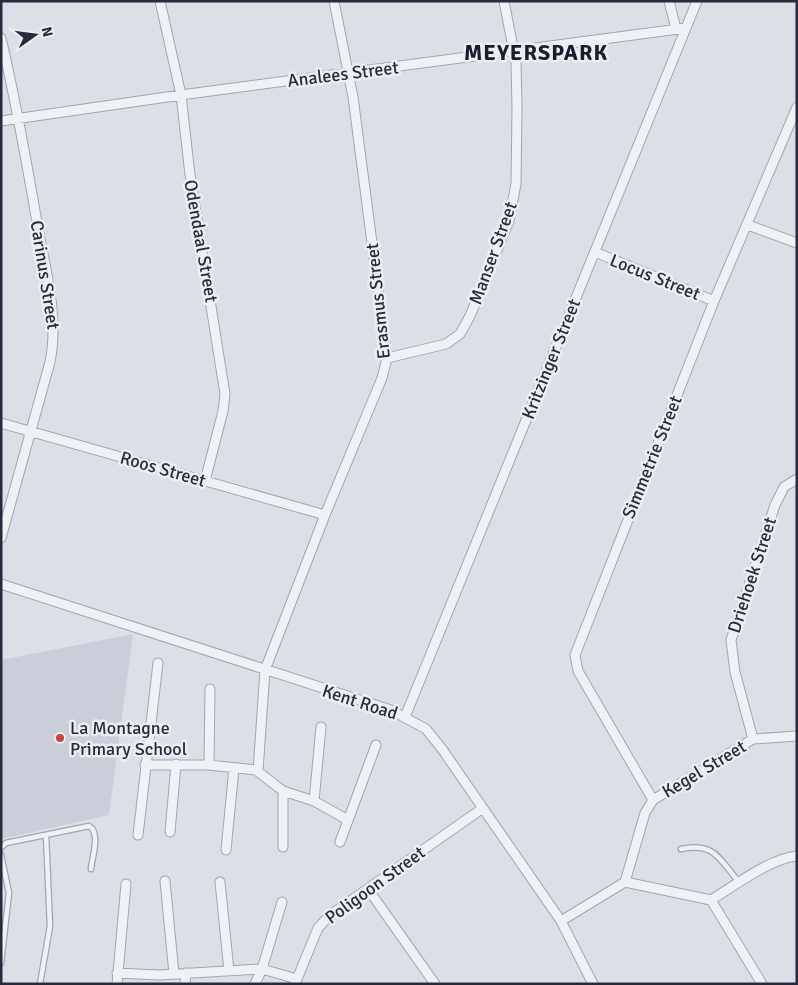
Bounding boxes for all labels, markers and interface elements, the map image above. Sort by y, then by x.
north arrow [10,10,60,60]
text: N [38,25,57,39]
district label: MEYERSPARK [464,39,608,66]
street label: Analees Street [286,56,400,92]
street label: Odendaal Street [179,178,223,304]
street label: Manser Street [464,199,522,307]
street label: Carinus Street [26,219,64,331]
street label: Erasmus Street [361,242,395,360]
street label: Locus Street [607,249,703,305]
street label: Kritzinger Street [517,296,585,422]
street label: Simmetrie Street [617,392,687,522]
street label: Roos Street [118,446,208,492]
street label: Driehoek Street [723,514,781,636]
street label: Kent Road [319,679,401,725]
place label: La Montagne Primary School [70,717,187,760]
marker: La Montagne Primary School [54,732,66,744]
street label: Kegel Street [658,735,750,803]
street label: Poligoon Street [321,841,429,929]

